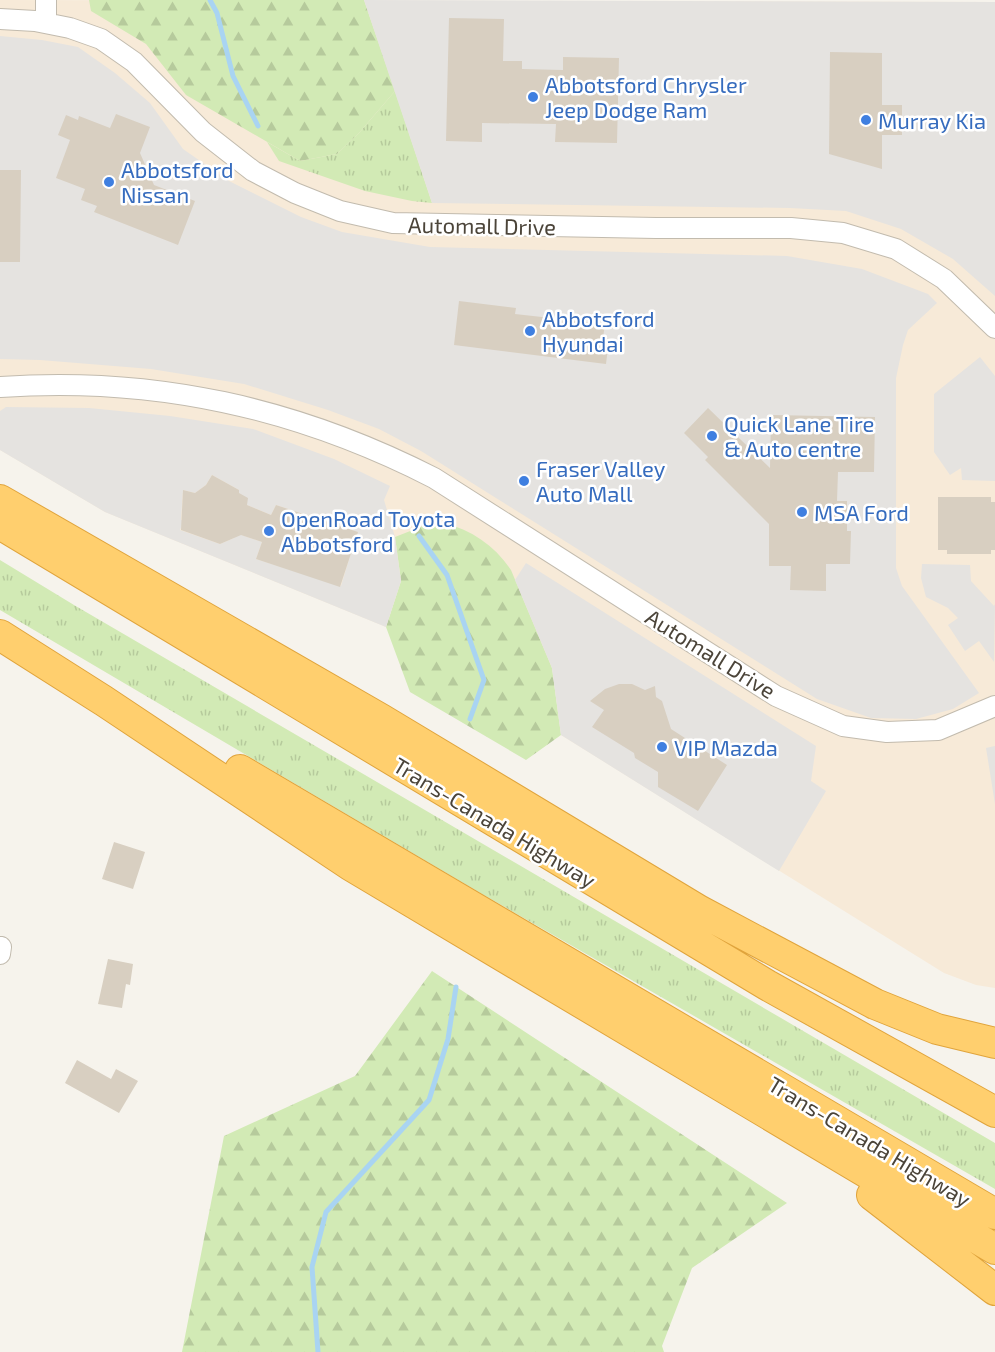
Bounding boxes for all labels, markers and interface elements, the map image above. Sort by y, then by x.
place label: Abbotsford Chrysler Jeep Dodge Ram [545,71,747,122]
marker: Abbotsford Chrysler Jeep Dodge Ram [526,90,540,104]
place label: Murray Kia [878,107,986,133]
marker: Murray Kia [859,113,873,127]
place label: Abbotsford Nissan [121,156,234,207]
marker: Abbotsford Nissan [102,175,116,189]
street label: Automall Drive [408,211,556,239]
place label: Abbotsford Hyundai [542,305,655,356]
marker: Abbotsford Hyundai [523,324,537,338]
place label: Quick Lane Tire & Auto centre [724,410,874,461]
marker: Quick Lane Tire & Auto centre [705,429,719,443]
place label: Fraser Valley Auto Mall [536,455,666,506]
marker: Fraser Valley Auto Mall [517,474,531,488]
place label: MSA Ford [814,499,909,525]
place label: OpenRoad Toyota Abbotsford [281,505,455,556]
marker: MSA Ford [795,505,809,519]
marker: OpenRoad Toyota Abbotsford [262,524,276,538]
street label: Automall Drive [641,603,781,703]
place label: VIP Mazda [674,734,778,760]
marker: VIP Mazda [655,740,669,754]
street label: Trans-Canada Highway [389,751,601,893]
street label: Trans-Canada Highway [764,1070,976,1212]

